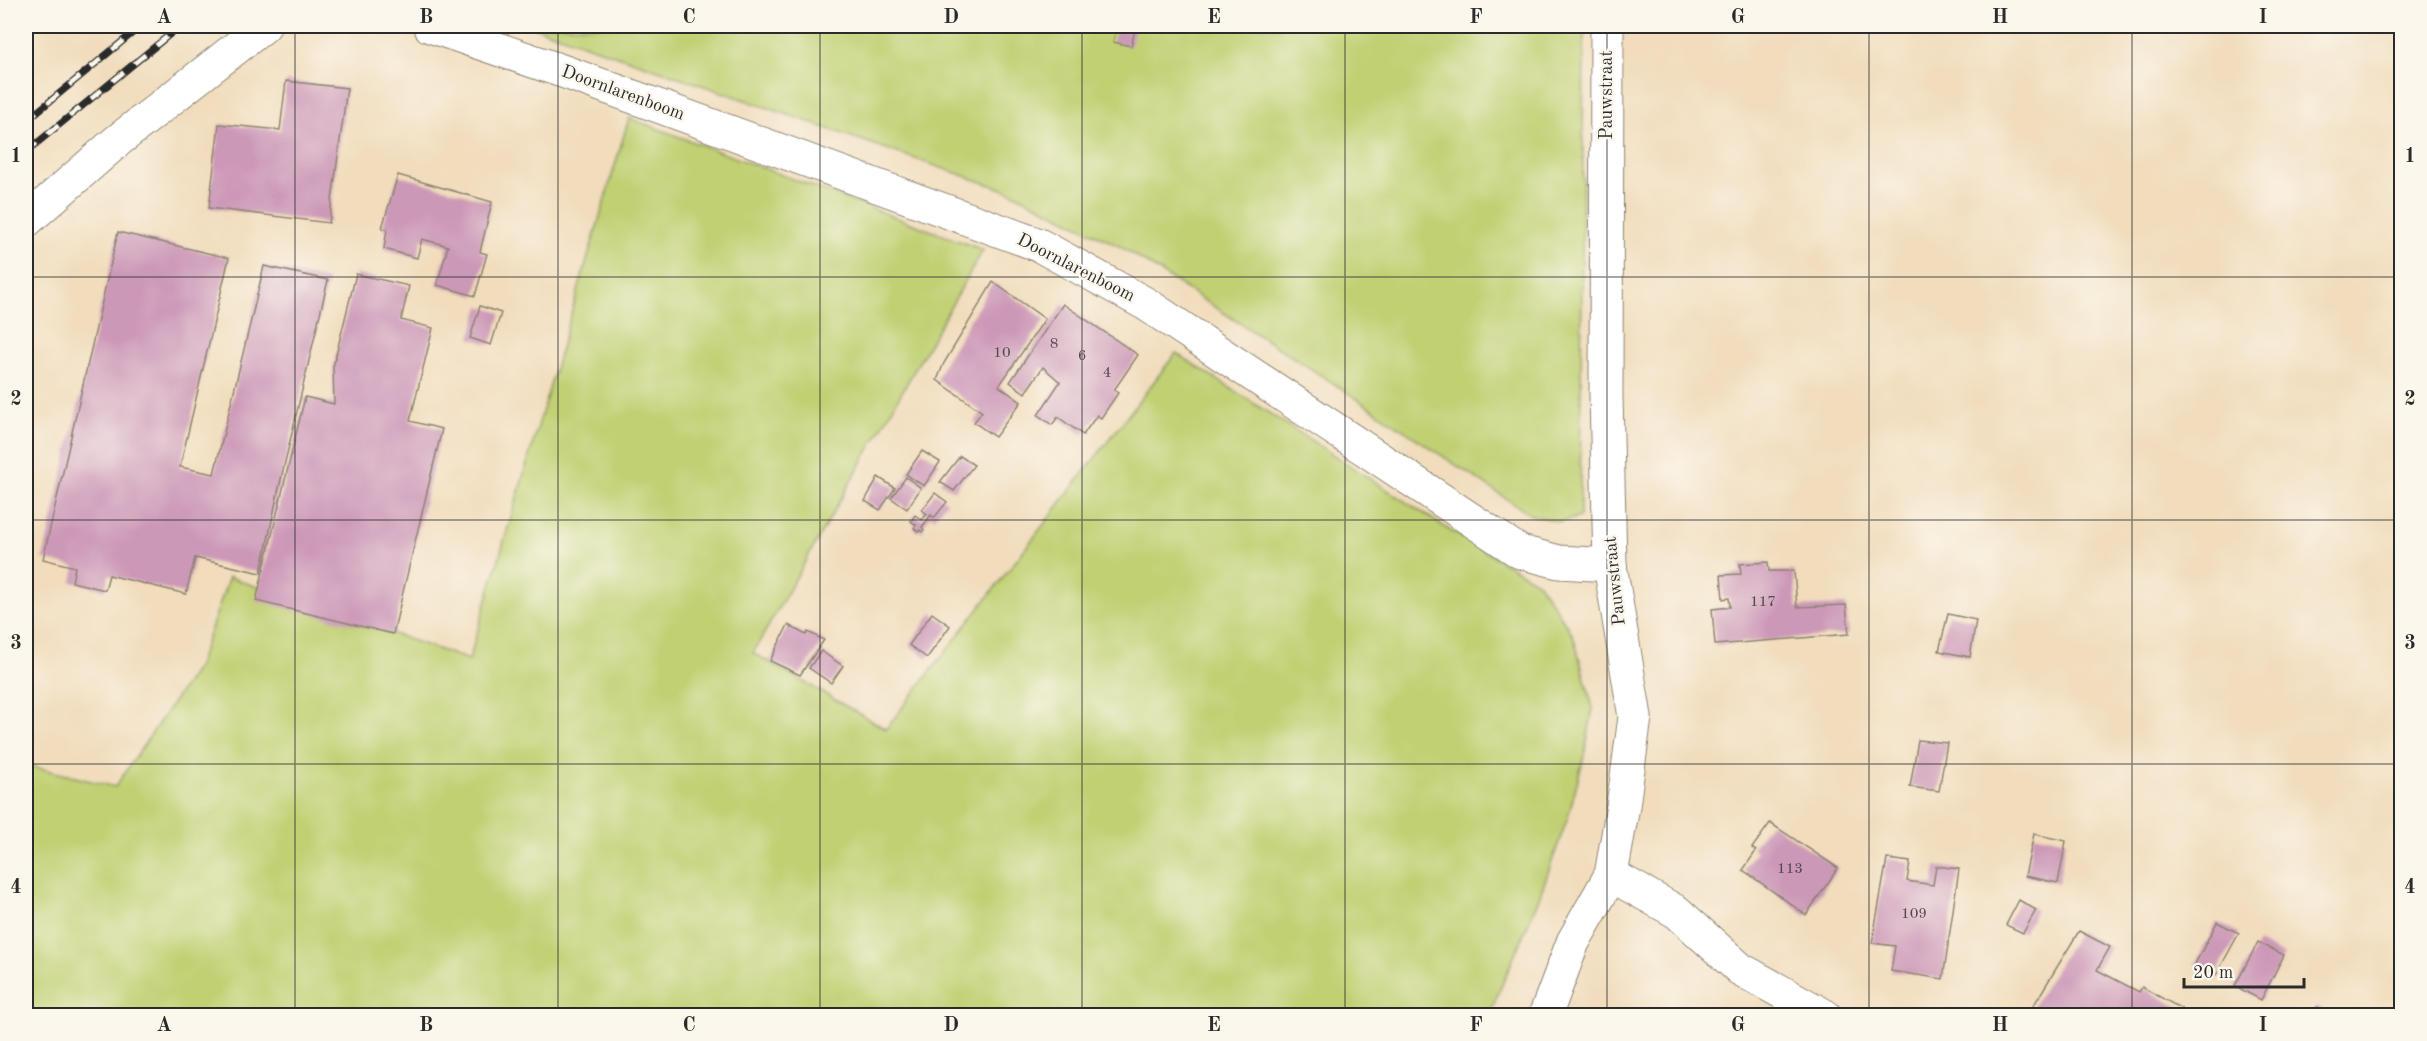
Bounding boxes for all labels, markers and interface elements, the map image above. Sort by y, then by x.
text: A [156,8,172,28]
text: B [419,8,433,28]
text: C [682,8,696,28]
text: D [943,8,959,28]
text: E [1207,8,1221,28]
text: F [1469,8,1483,28]
text: G [1731,8,1745,28]
text: H [1992,8,2008,28]
text: I [2259,8,2267,28]
street label: Pauwstraat [1598,50,1616,140]
street label: Doornlarenboom [559,62,687,124]
text: 1 [10,147,22,167]
text: 1 [2404,147,2416,167]
street label: Doornlarenboom [1014,231,1138,305]
house number: 8 [1050,337,1058,352]
house number: 10 [993,346,1011,361]
house number: 6 [1078,349,1086,364]
house number: 4 [1103,366,1111,381]
text: 2 [10,390,22,410]
text: 2 [2404,390,2416,410]
street label: Pauwstraat [1601,536,1629,626]
house number: 117 [1750,595,1776,610]
text: 3 [10,634,22,654]
text: 3 [2404,634,2416,654]
house number: 113 [1777,862,1803,877]
text: 4 [10,878,22,898]
text: 4 [2404,878,2416,898]
house number: 109 [1901,907,1927,922]
scale bar [2184,951,2304,989]
text: 20 m [2193,964,2233,982]
text: A [156,1016,172,1036]
text: B [419,1016,433,1036]
text: C [682,1016,696,1036]
text: D [943,1016,959,1036]
text: E [1207,1016,1221,1036]
text: F [1469,1016,1483,1036]
text: G [1731,1016,1745,1036]
text: H [1992,1016,2008,1036]
text: I [2259,1016,2267,1036]

